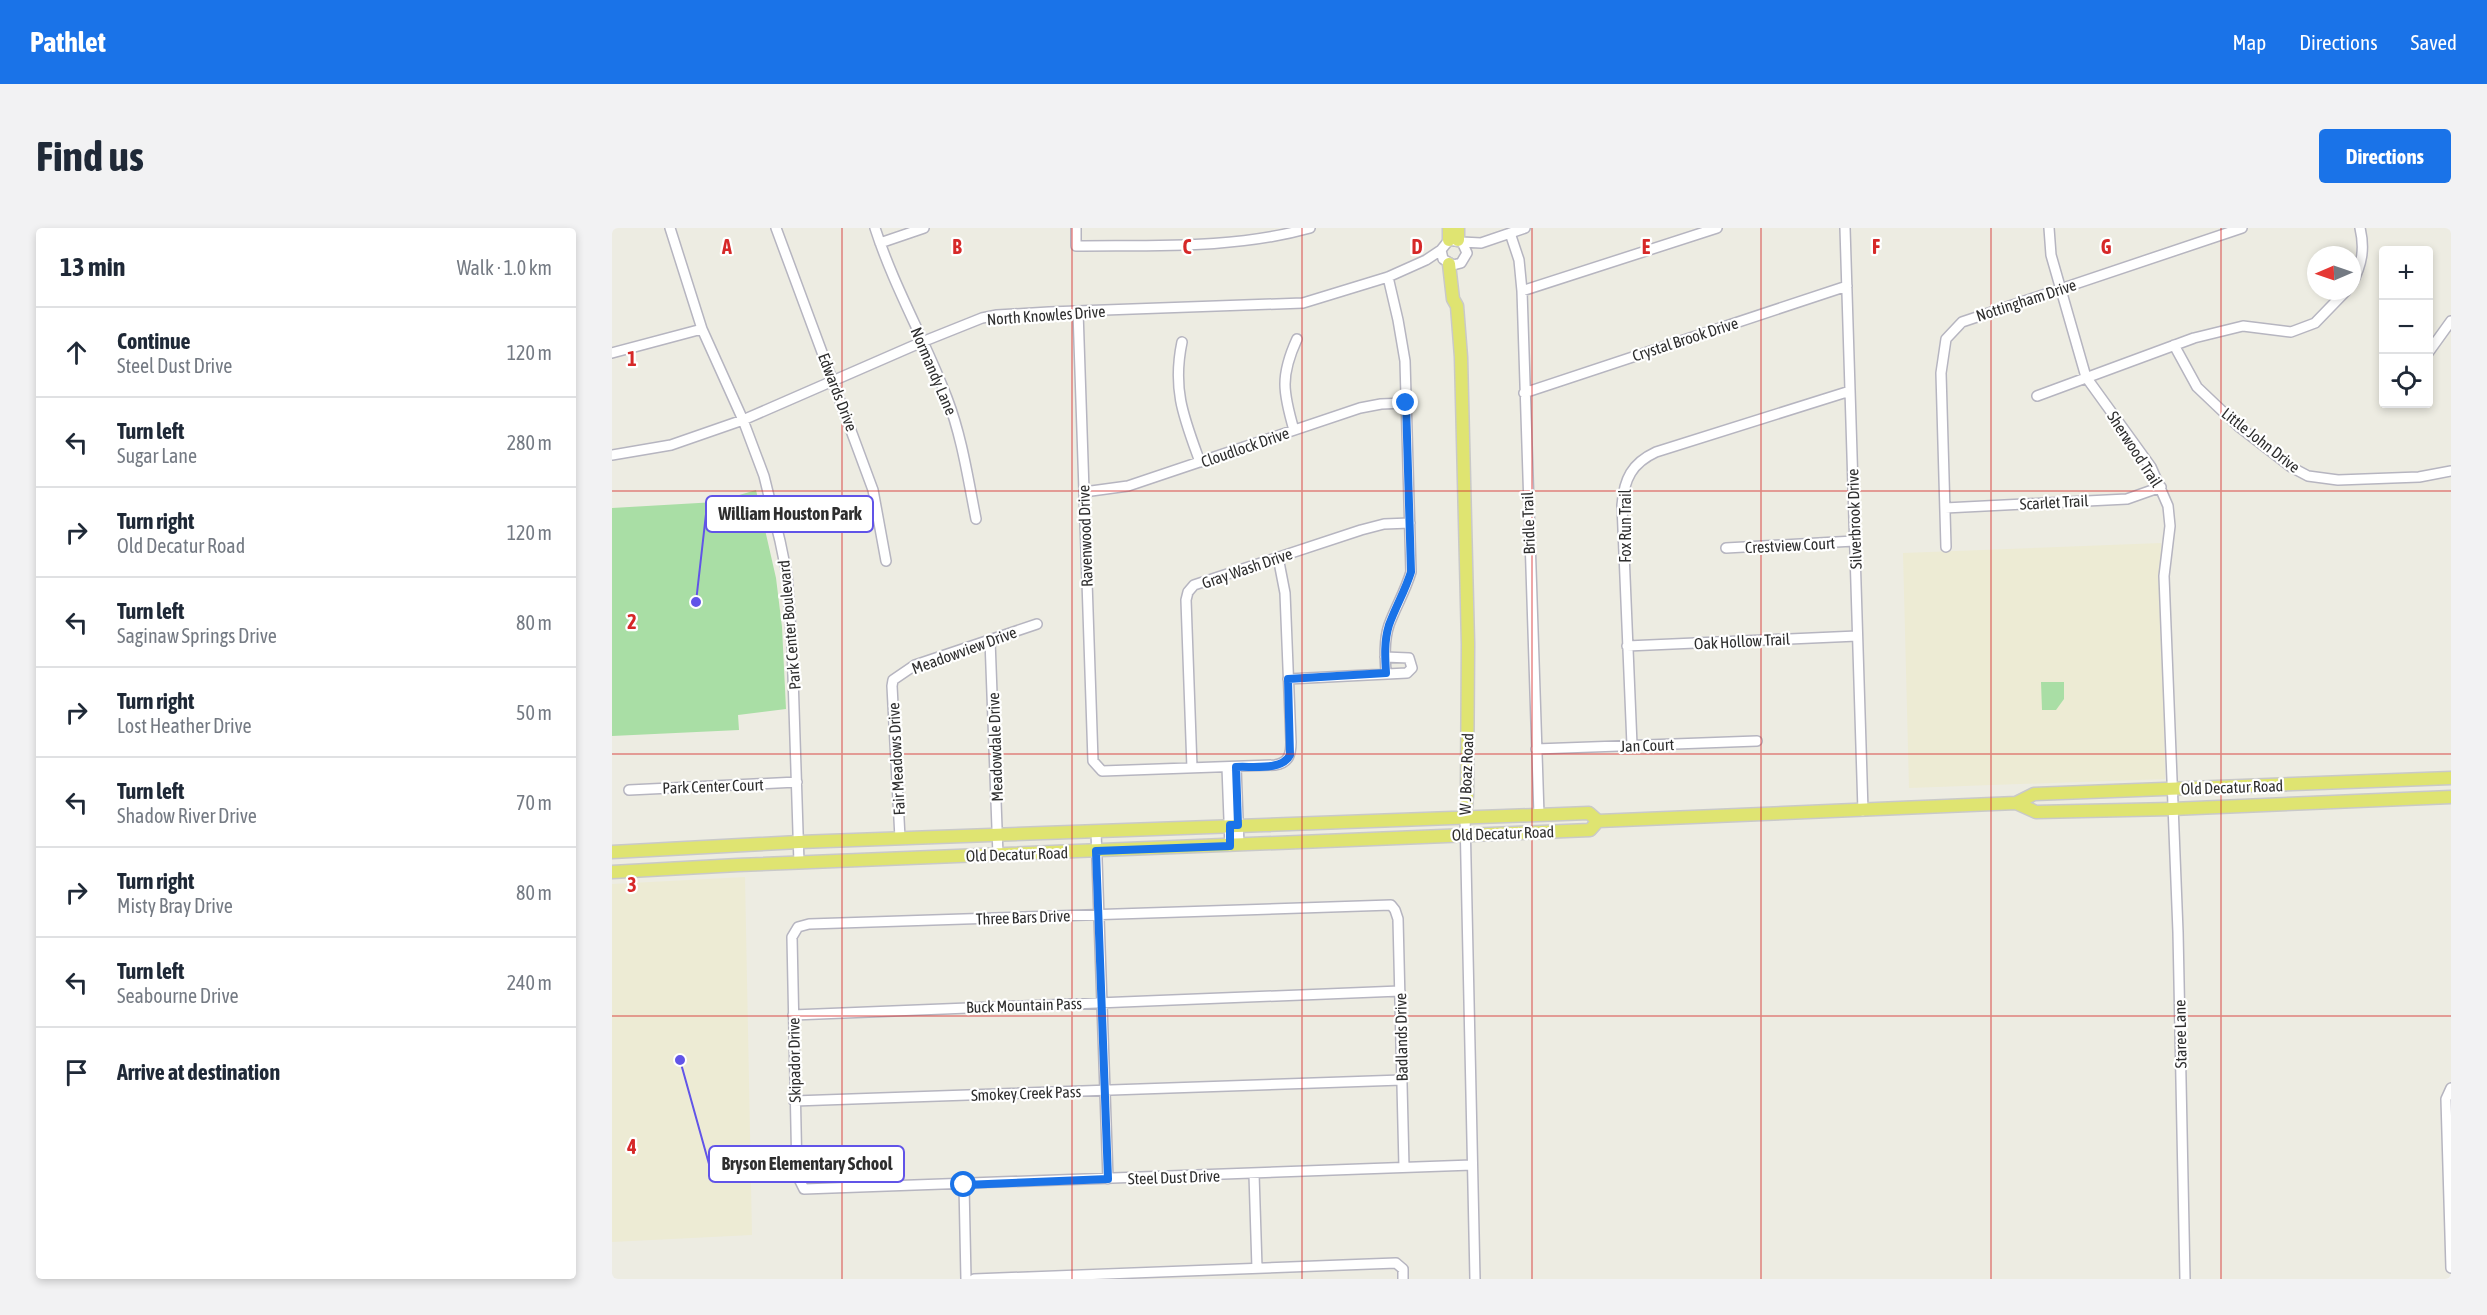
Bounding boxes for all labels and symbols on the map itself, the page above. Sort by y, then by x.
text: A [721,235,732,258]
text: B [952,235,962,258]
text: C [1183,235,1192,258]
text: D [1411,235,1423,258]
text: E [1642,235,1651,258]
text: F [1872,235,1880,258]
text: G [2101,235,2112,258]
north arrow [2307,246,2361,300]
street label: Nottingham Drive [1974,275,2079,326]
street label: North Knowles Drive [986,302,1106,328]
street label: Crystal Brook Drive [1630,313,1741,366]
street label: Normandy Lane [907,324,961,418]
text: 1 [627,347,637,370]
street label: Edwards Drive [815,350,861,434]
route end [1392,389,1418,415]
street label: Little John Drive [2218,404,2304,476]
street label: Sherwood Trail [2104,408,2167,491]
street label: Cloudlock Drive [1199,424,1291,470]
street label: Silverbrook Drive [1843,468,1865,570]
street label: Ravenwood Drive [1074,485,1096,587]
street label: Fox Run Trail [1616,488,1634,563]
street label: Bridle Trail [1518,490,1538,555]
street label: Scarlet Trail [2019,491,2090,513]
callout: William Houston Park [706,496,873,532]
text: William Houston Park [717,503,863,524]
street label: Crestview Court [1744,534,1836,556]
street label: Gray Wash Drive [1199,544,1295,593]
street label: Park Center Boulevard [774,559,804,691]
text: 2 [627,610,637,633]
street label: Meadowview Drive [909,623,1019,677]
street label: Oak Hollow Trail [1694,629,1791,653]
street label: Meadowdale Drive [984,692,1006,802]
street label: Fair Meadows Drive [884,702,908,816]
street label: W J Boaz Road [1456,733,1476,815]
street label: Jan Court [1620,735,1675,755]
street label: Park Center Court [662,775,764,797]
street label: Old Decatur Road [2180,776,2284,798]
street label: Old Decatur Road [1451,822,1555,844]
street label: Old Decatur Road [965,843,1069,865]
text: 3 [627,873,637,896]
street label: Three Bars Drive [975,906,1071,928]
street label: Badlands Drive [1391,993,1411,1081]
street label: Buck Mountain Pass [966,994,1083,1016]
street label: Staree Lane [2170,999,2190,1069]
street label: Skipador Drive [784,1017,805,1103]
street label: Smokey Creek Pass [971,1082,1082,1105]
text: 4 [626,1135,637,1158]
callout: Bryson Elementary School [709,1146,904,1182]
text: Bryson Elementary School [722,1153,893,1174]
street label: Steel Dust Drive [1128,1166,1220,1188]
route start [950,1171,976,1197]

